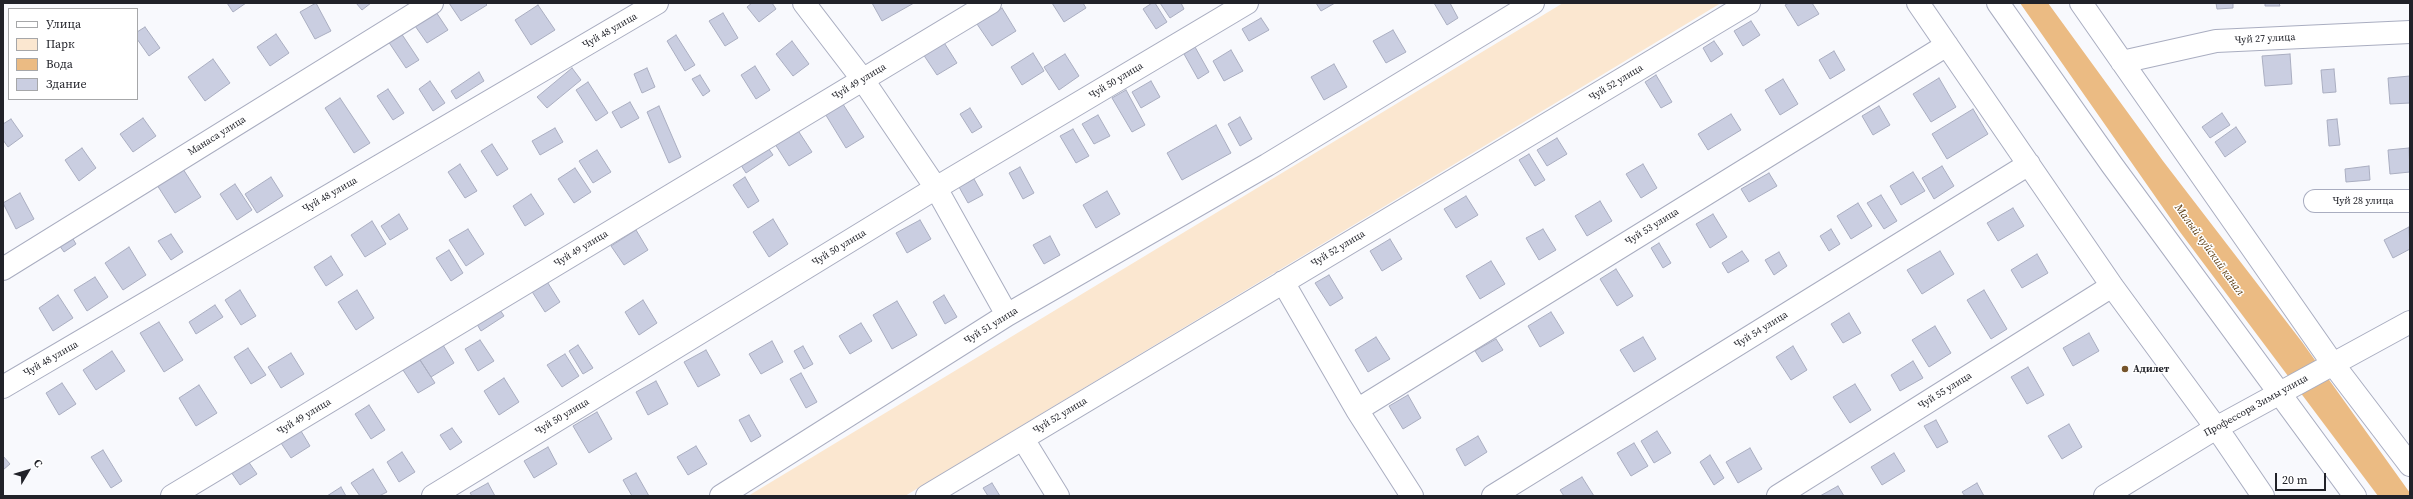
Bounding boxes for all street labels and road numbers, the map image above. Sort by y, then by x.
street label: Чуй 48 улица [581,11,639,51]
street label: Чуй 27 улица [2234,31,2296,47]
street label: Чуй 50 улица [1087,60,1145,102]
street label: Чуй 49 улица [830,61,888,103]
street label: Чуй 52 улица [1587,62,1645,104]
street label: Манаса улица [186,113,248,159]
street label: Чуй 48 улица [301,175,359,215]
street label: Чуй 28 улица [2332,195,2394,207]
street label: Чуй 53 улица [1623,206,1681,248]
street label: Чуй 50 улица [810,227,868,269]
street label: Чуй 49 улица [552,228,610,270]
street label: Чуй 52 улица [1309,228,1367,270]
street label: Чуй 51 улица [962,305,1020,347]
street label: Чуй 54 улица [1732,309,1790,351]
street label: Чуй 48 улица [22,339,80,379]
street label: Чуй 55 улица [1916,370,1974,412]
street label: Профессора Зимы улица [2202,372,2310,440]
street label: Чуй 52 улица [1031,395,1089,437]
street label: Чуй 49 улица [275,396,333,438]
street label: Чуй 50 улица [533,396,591,438]

